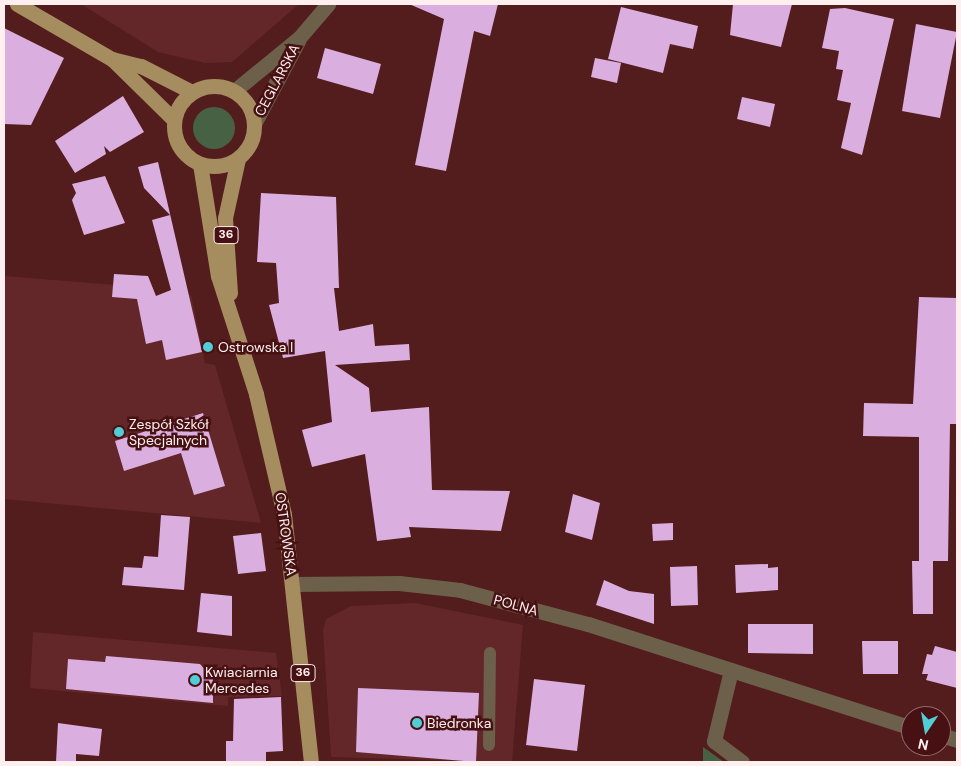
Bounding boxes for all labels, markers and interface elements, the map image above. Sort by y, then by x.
street label: CEGLARSKA [251,41,303,119]
road number: 36 [214,226,238,244]
place label: Ostrowska I [218,339,293,355]
marker: Ostrowska I [202,341,214,353]
place label: Zespół Szkół Specjalnych [129,416,209,448]
marker: Zespół Szkół Specjalnych [113,426,125,438]
street label: OSTROWSKA [272,491,300,577]
street label: POLNA [492,591,540,619]
place label: Kwiaciarnia Mercedes [205,664,278,696]
road number: 36 [290,664,316,682]
marker: Kwiaciarnia Mercedes [189,674,201,686]
north arrow [901,706,951,756]
place label: Biedronka [427,715,491,731]
marker: Biedronka [411,717,423,729]
text: N [916,735,930,755]

